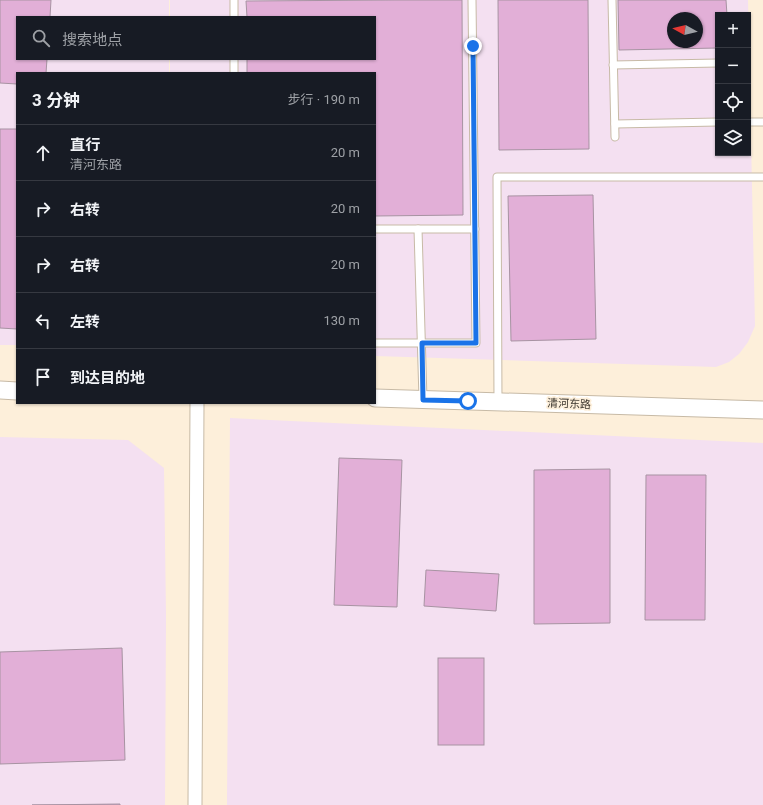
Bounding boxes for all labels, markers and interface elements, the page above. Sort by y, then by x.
north arrow [667,12,703,48]
map controls [715,12,751,156]
button: + [715,12,751,48]
search box [16,16,376,60]
icon: search [30,27,52,49]
text: 搜索地点 [62,31,122,49]
route end [464,37,482,55]
button: − [715,48,751,84]
button: locate [715,84,751,120]
text: 3 分钟 [32,90,80,110]
text: 步行 · 190 m [288,92,360,107]
button: layers [715,120,751,156]
text: 直行 [70,136,100,154]
icon: ahead [32,142,54,164]
text: 20 m [331,145,360,160]
text: 清河东路 [70,157,122,172]
icon: right [32,198,54,220]
text: 右转 [70,201,100,219]
text: 20 m [331,201,360,216]
icon: right [32,254,54,276]
text: 右转 [70,257,100,275]
text: 20 m [331,257,360,272]
icon: left [32,310,54,332]
text: 左转 [70,313,100,331]
text: 130 m [323,313,360,328]
icon: arrive [32,366,54,388]
text: 到达目的地 [70,369,145,387]
route start [459,392,477,410]
street label: 清河东路 [547,397,591,411]

